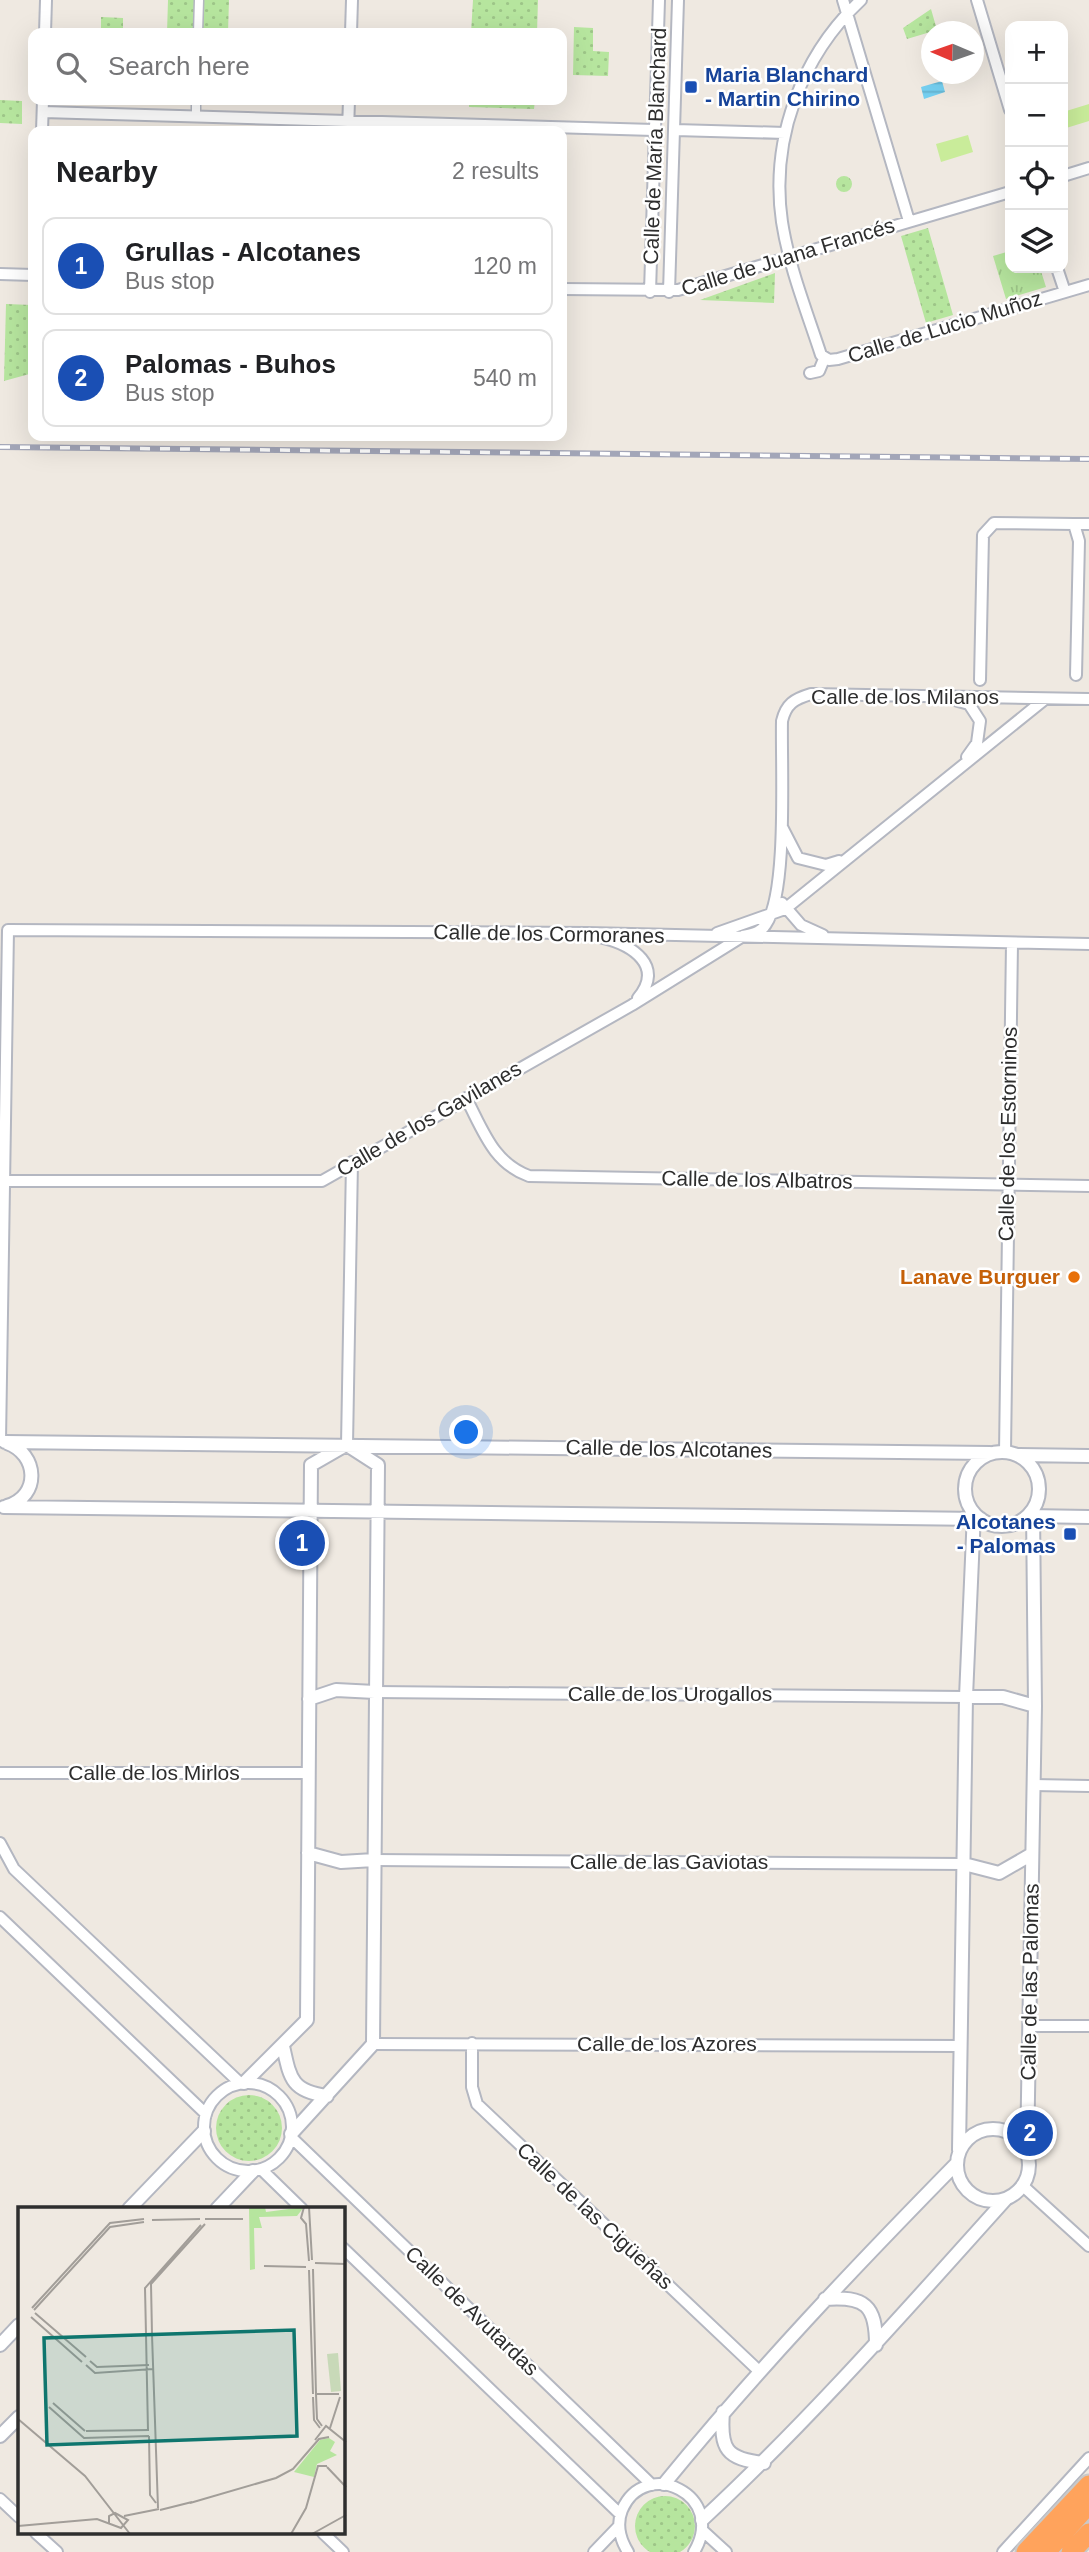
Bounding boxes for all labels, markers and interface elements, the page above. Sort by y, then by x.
north arrow [921,21,984,84]
map controls [1005,21,1068,273]
button: + [1005,21,1068,84]
street label: Calle de María Blanchard [639,27,670,265]
search box [28,28,567,105]
icon: search [52,48,90,86]
text: Search here [108,51,250,81]
place label: Maria Blanchard - Martin Chirino [705,63,868,110]
marker: Maria Blanchard - Martin Chirino [683,79,699,95]
button: − [1005,84,1068,147]
button: locate [1005,147,1068,210]
text: Nearby [56,155,158,188]
text: 2 results [452,158,539,184]
button: layers [1005,210,1068,273]
street label: Calle de Juana Francés [678,213,897,300]
text: Grullas - Alcotanes [125,237,361,267]
text: 1 [75,253,87,279]
text: 120 m [473,253,537,279]
text: Bus stop [125,268,215,294]
street label: Calle de Lucio Muñoz [845,286,1045,367]
text: Palomas - Buhos [125,349,336,379]
text: 2 [75,365,87,391]
text: 540 m [473,365,537,391]
text: Bus stop [125,380,215,406]
street label: Calle de los Milanos [811,685,999,708]
street label: Calle de los Cormoranes [433,920,665,947]
street label: Calle de los Estorninos [994,1026,1021,1242]
street label: Calle de los Gavilanes [333,1056,525,1181]
street label: Calle de los Albatros [661,1166,853,1193]
place label: Lanave Burguer [900,1265,1060,1288]
marker: Lanave Burguer [1066,1269,1082,1285]
your location [449,1415,483,1449]
street label: Calle de los Alcotanes [566,1435,773,1462]
place label: Alcotanes - Palomas [956,1510,1056,1557]
pin: 1 [279,1517,325,1569]
marker: Alcotanes - Palomas [1062,1526,1078,1542]
street label: Calle de los Urogallos [568,1682,772,1705]
street label: Calle de los Mirlos [68,1761,240,1784]
street label: Calle de las Gaviotas [570,1850,768,1873]
street label: Calle de las Palomas [1016,1883,1043,2081]
street label: Calle de los Azores [577,2032,757,2055]
pin: 2 [1007,2107,1053,2159]
street label: Calle de las Cigüeñas [513,2138,678,2294]
inset map [18,2207,345,2534]
street label: Calle de Avutardas [401,2241,544,2380]

